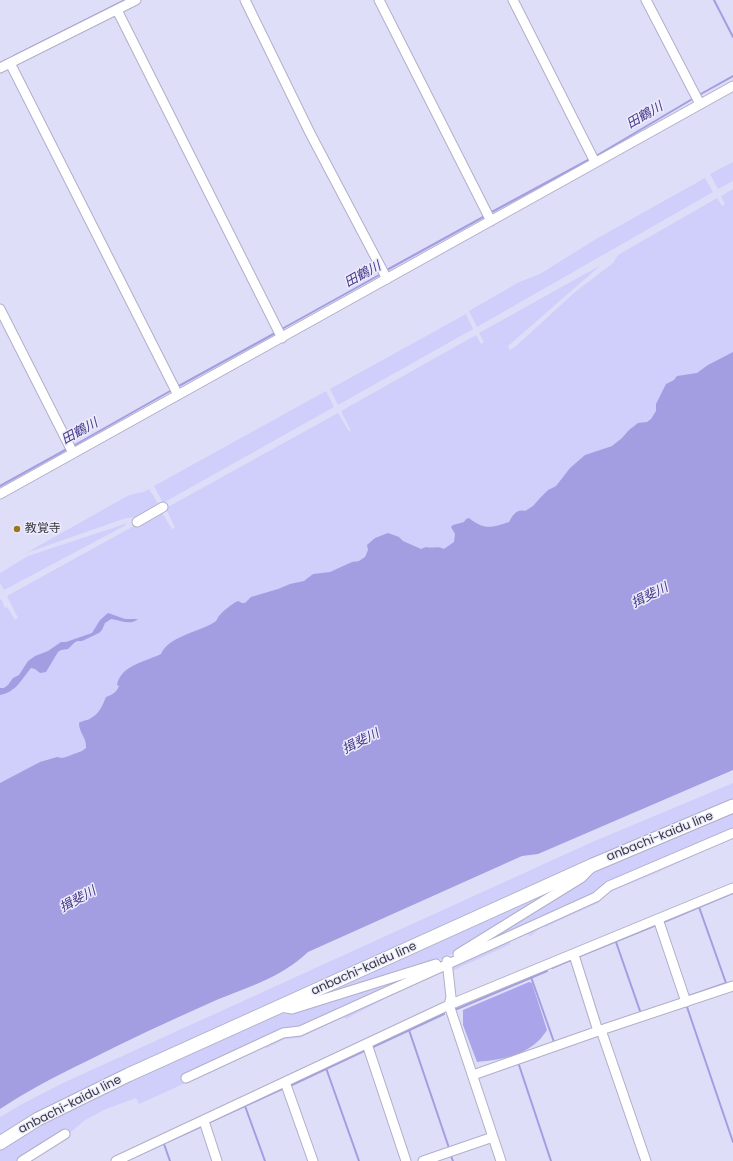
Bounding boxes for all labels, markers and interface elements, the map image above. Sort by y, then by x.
water label: 田鶴川 [624,99,666,133]
water label: 田鶴川 [342,259,384,291]
water label: 田鶴川 [59,416,101,448]
place label: 教覚寺 [25,522,61,536]
marker: 教覚寺 [12,524,22,534]
water label: 揖斐川 [629,580,671,612]
water label: 揖斐川 [340,726,382,758]
street label: anbachi-kaidu line [605,809,715,865]
water label: 揖斐川 [57,884,99,916]
street label: anbachi-kaidu line [309,939,419,999]
street label: anbachi-kaidu line [16,1073,124,1137]

